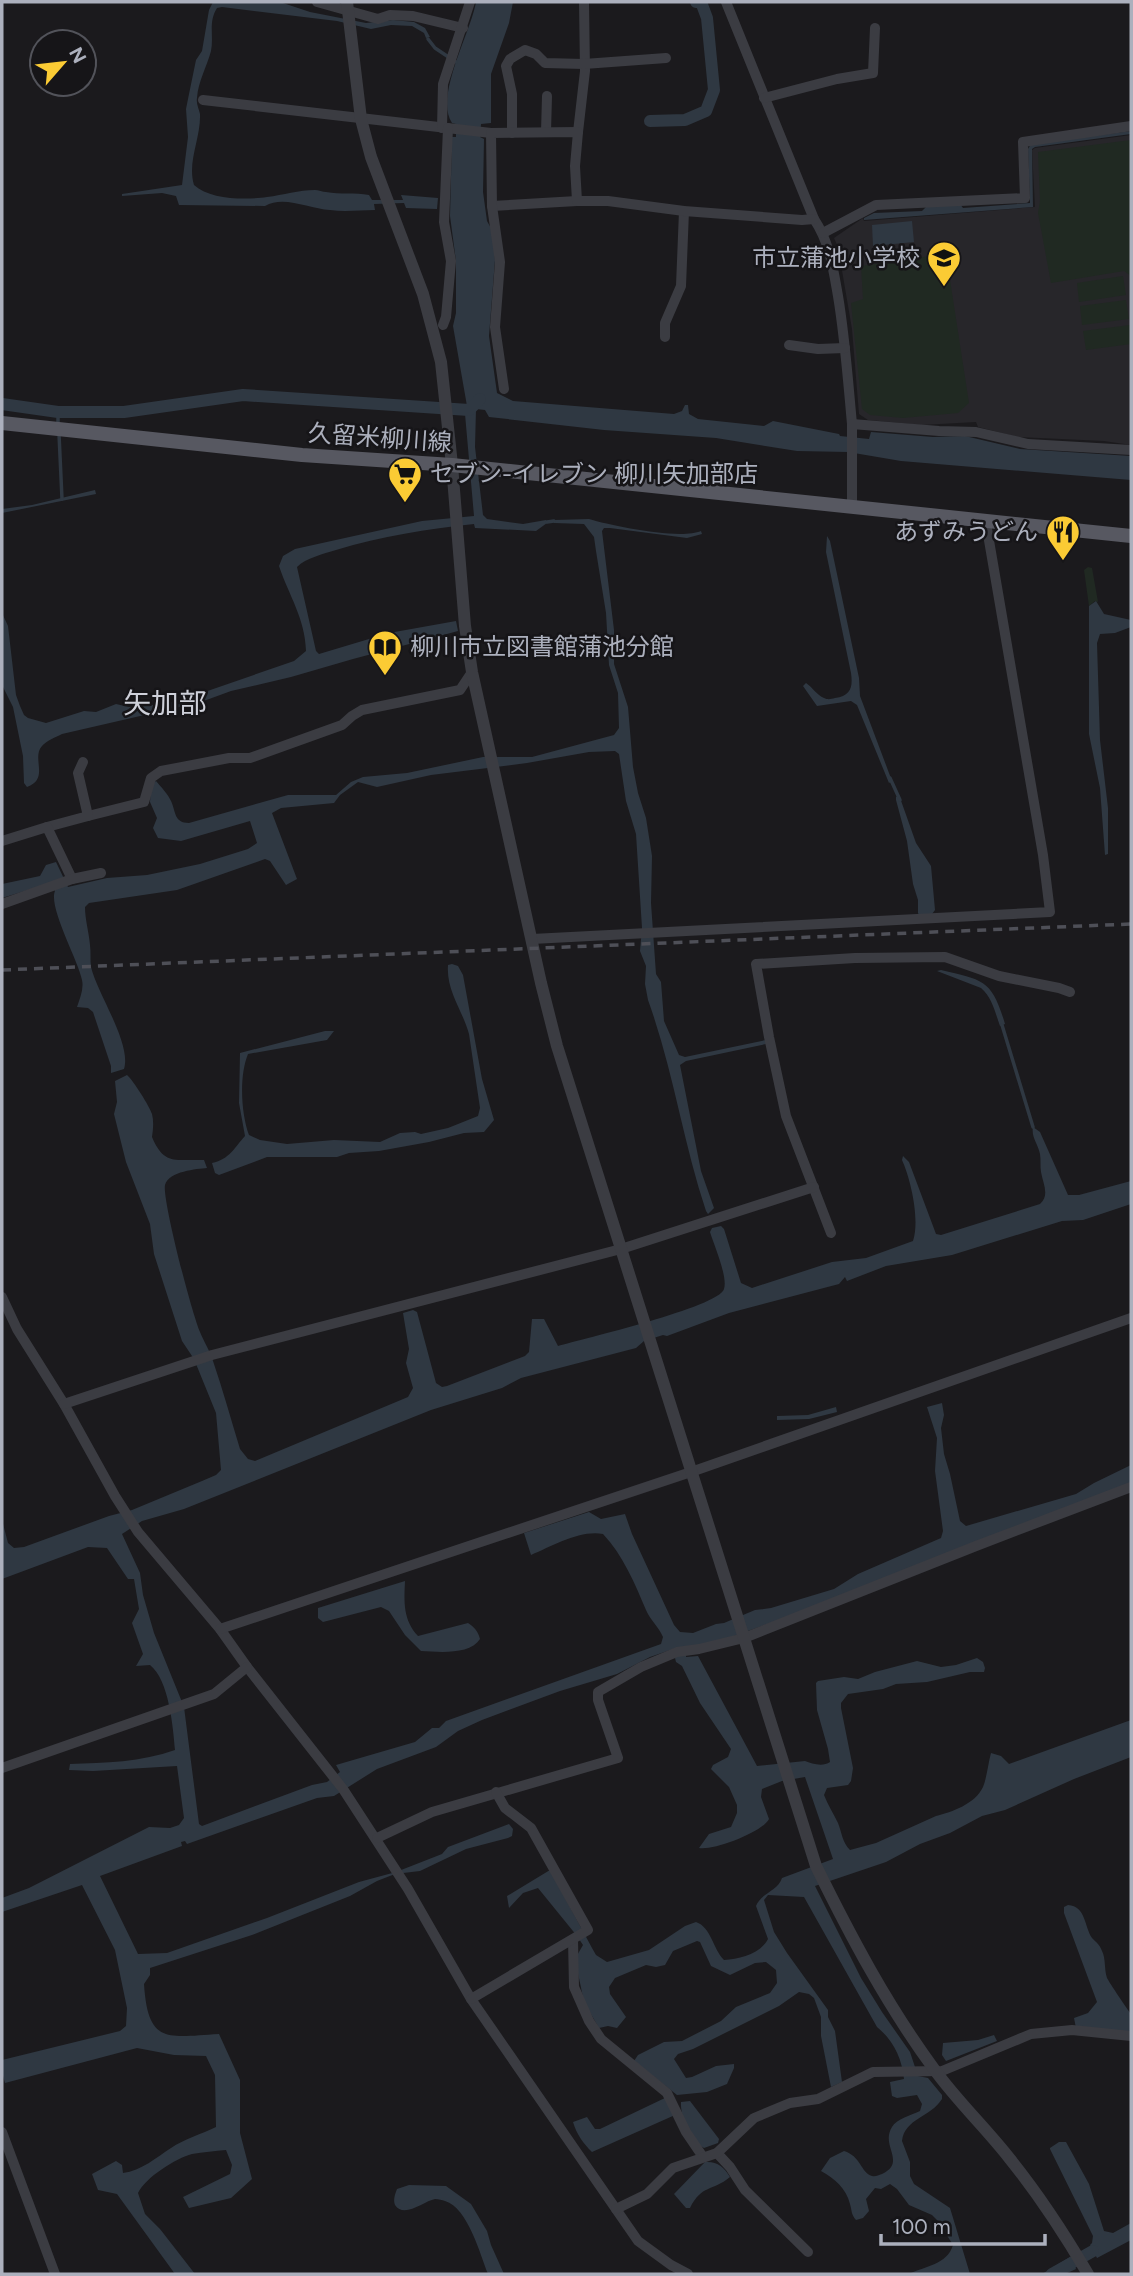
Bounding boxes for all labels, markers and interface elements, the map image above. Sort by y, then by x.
north arrow [28,28,98,98]
text: N [64,43,91,67]
school or university icon: 市立蒲池小学校 [925,239,963,288]
place label: 市立蒲池小学校 [752,243,920,272]
street label: 久留米柳川線 [307,418,453,457]
supermarket icon: セブン-イレブン 柳川矢加部店 [386,455,424,504]
place label: セブン-イレブン 柳川矢加部店 [430,459,758,488]
restaurant icon: あずみうどん [1044,513,1082,562]
place label: あずみうどん [894,517,1038,546]
library icon: 柳川市立図書館蒲池分館 [366,628,404,677]
place label: 柳川市立図書館蒲池分館 [410,632,674,661]
district label: 矢加部 [123,686,207,720]
scale bar [881,2202,1046,2246]
text: 100 m [892,2214,951,2239]

